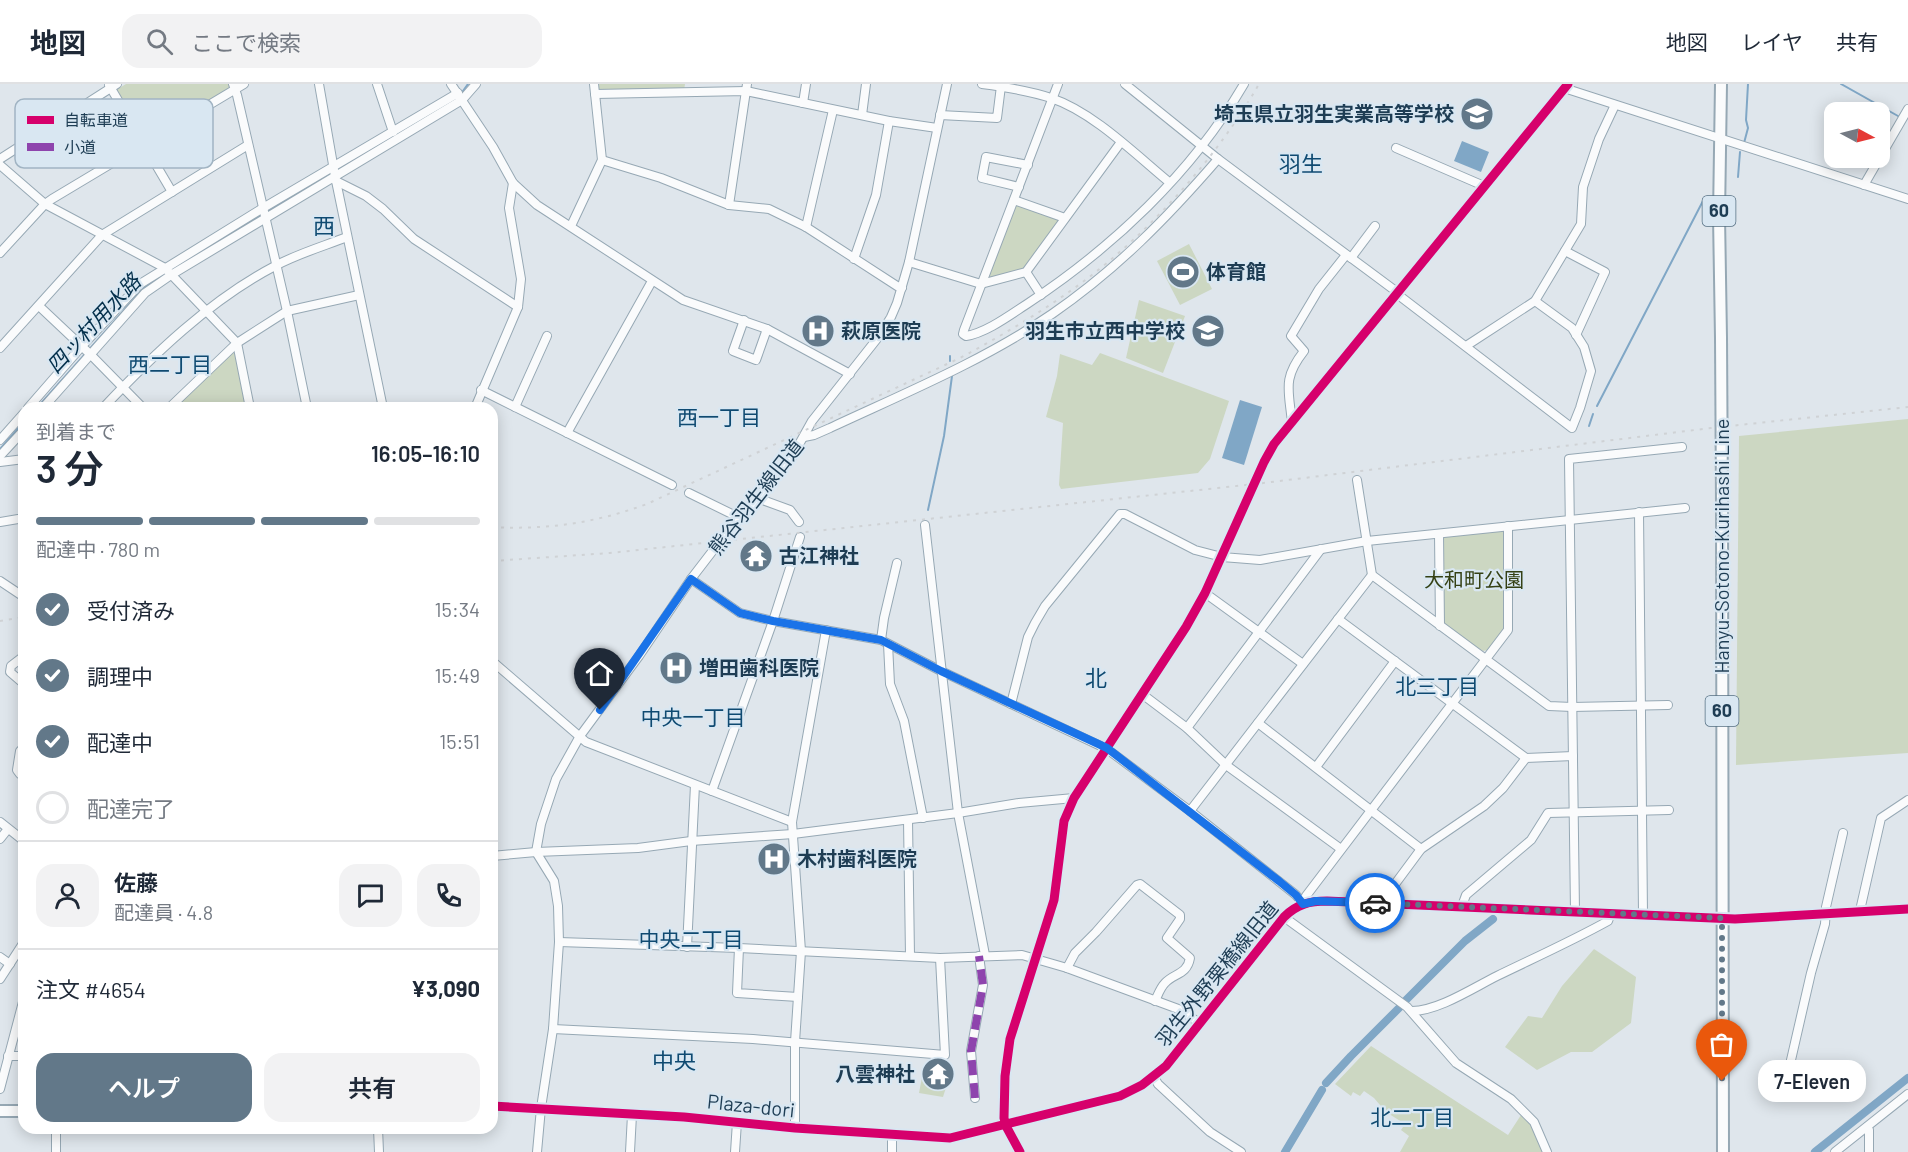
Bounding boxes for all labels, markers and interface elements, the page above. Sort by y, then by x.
search box [122,14,542,68]
text: 地図 [30,25,86,59]
icon: search [143,25,176,58]
text: ここで検索 [191,29,301,55]
text: 地図 [1666,29,1708,54]
text: レイヤ [1741,29,1803,54]
text: 共有 [1836,29,1878,54]
school or university icon: 埼玉県立羽生実業高等学校 [1459,96,1495,132]
legend [15,99,213,168]
place label: 埼玉県立羽生実業高等学校 [1214,101,1454,125]
north arrow [1824,102,1890,168]
map controls [1824,102,1890,168]
text: 自転車道 [64,110,128,129]
text: 小道 [64,137,96,156]
district label: 羽生 [1279,150,1323,176]
road number: 60 [1702,196,1736,226]
district label: 西 [313,212,335,238]
sports icon: 体育館 [1165,254,1201,290]
place label: 体育館 [1206,259,1266,283]
water label: 四ッ村用水路 [41,267,146,378]
hospital icon: 萩原医院 [800,313,836,349]
school or university icon: 羽生市立西中学校 [1190,313,1226,349]
place label: 萩原医院 [841,318,921,342]
place label: 羽生市立西中学校 [1025,318,1185,342]
district label: 西二丁目 [128,351,212,376]
district label: 西一丁目 [677,404,761,429]
street label: Hanyu-Sotono-Kurihashi Line [1709,418,1733,674]
text: 到着まで [36,419,116,443]
street label: 熊谷羽生線旧道 [703,434,808,559]
text: 16:05–16:10 [371,440,480,466]
text: 3 分 [36,444,104,491]
text: 配達中 · 780 m [36,537,160,561]
temple icon: 古江神社 [738,538,774,574]
place label: 古江神社 [779,543,859,567]
park label: 大和町公園 [1424,567,1524,591]
icon: check [36,593,69,626]
text: 受付済み [87,597,175,623]
text: 15:34 [435,597,480,621]
pin [574,648,625,710]
hospital icon: 増田歯科医院 [658,650,694,686]
place label: 増田歯科医院 [699,655,819,679]
icon: home [583,657,616,690]
icon: check [36,659,69,692]
text: 調理中 [87,663,153,689]
text: 15:49 [435,663,480,687]
district label: 北 [1085,664,1107,690]
district label: 北三丁目 [1395,673,1479,698]
road number: 60 [1706,696,1738,726]
district label: 中央一丁目 [641,704,746,729]
icon: check [36,725,69,758]
text: 配達中 [87,729,153,755]
text: 15:51 [439,729,480,753]
text: 配達完了 [87,795,175,821]
hospital icon: 木村歯科医院 [756,841,792,877]
place label: 木村歯科医院 [797,846,917,870]
button: person [36,864,99,927]
button: chat [339,864,402,927]
button: phone [417,864,480,927]
text: 佐藤 [114,869,158,895]
courier [1345,873,1405,933]
icon: car [1359,887,1392,920]
street label: 羽生外野栗橋線旧道 [1150,896,1282,1051]
text: 配達員 · 4.8 [114,900,213,924]
district label: 中央二丁目 [639,926,744,951]
text: ¥3,090 [411,975,480,1001]
text: 注文 #4654 [36,976,146,1002]
pin [1696,1019,1747,1081]
icon: bag [1705,1028,1738,1061]
district label: 中央 [652,1047,696,1073]
button: ヘルプ [36,1053,252,1122]
button: 共有 [264,1053,480,1122]
temple icon: 八雲神社 [920,1056,956,1092]
callout: 7-Eleven [1758,1060,1866,1102]
place label: 八雲神社 [835,1061,915,1085]
text: 7-Eleven [1774,1069,1850,1093]
street label: Plaza-dori [706,1088,796,1122]
district label: 北二丁目 [1370,1104,1454,1129]

